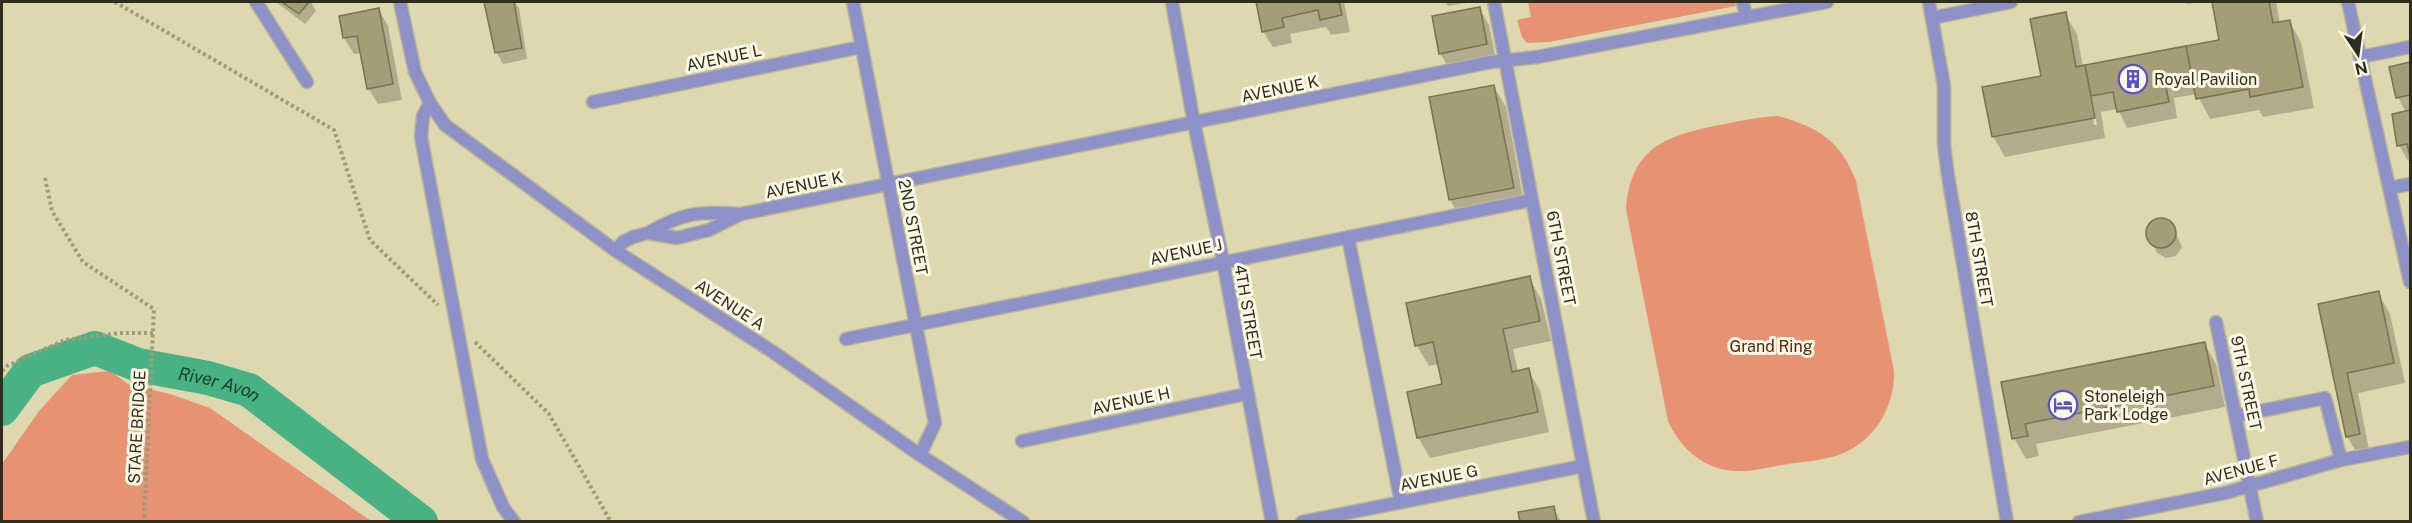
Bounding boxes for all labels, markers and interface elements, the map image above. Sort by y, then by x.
north arrow [2328,24,2388,84]
street label: AVENUE L [685,41,763,75]
text: N [2353,57,2369,79]
building icon: Royal Pavilion [2117,63,2149,95]
place label: Royal Pavilion [2154,70,2257,89]
street label: AVENUE K [1240,72,1320,106]
street label: AVENUE K [764,168,844,202]
street label: 2ND STREET [894,178,932,277]
street label: 6TH STREET [1543,209,1580,307]
street label: 8TH STREET [1961,210,1997,309]
street label: AVENUE J [1148,235,1224,269]
street label: 4TH STREET [1230,263,1266,361]
street label: AVENUE A [692,276,768,334]
street label: 9TH STREET [2227,334,2265,432]
park label: Grand Ring [1729,337,1813,356]
water label: River Avon [177,362,265,406]
street label: STARE BRIDGE [125,370,149,484]
street label: AVENUE H [1090,383,1172,419]
place label: Stoneleigh Park Lodge [2084,387,2168,424]
hotel icon: Stoneleigh Park Lodge [2047,389,2079,421]
street label: AVENUE F [2201,451,2281,489]
street label: AVENUE G [1398,461,1480,495]

